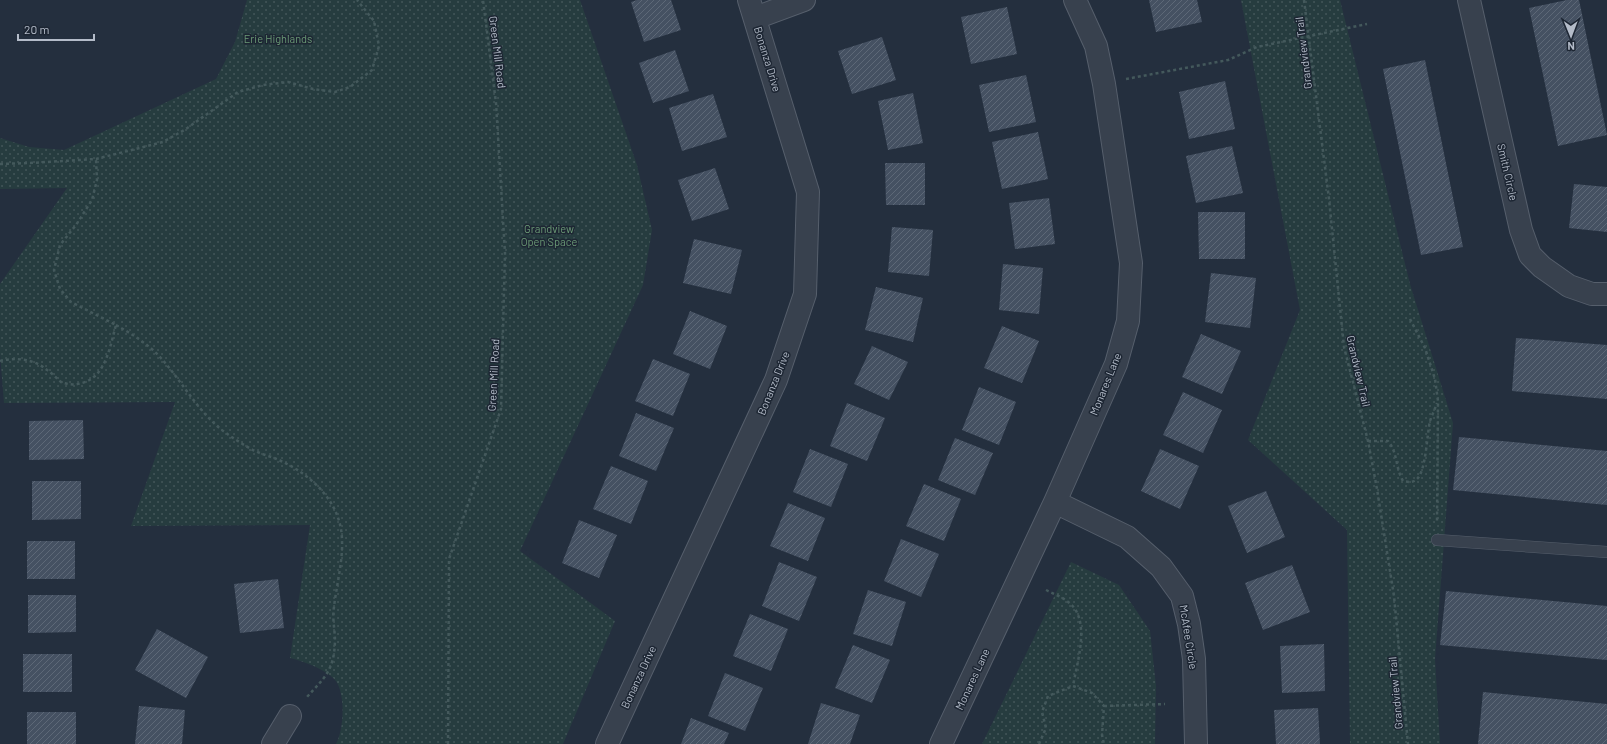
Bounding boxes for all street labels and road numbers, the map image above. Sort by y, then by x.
street label: Green Mill Road [487,15,509,89]
street label: Grandview Trail [1292,16,1314,90]
street label: Bonanza Drive [752,25,784,93]
street label: Smith Circle [1495,142,1521,202]
street label: Grandview Trail [1344,334,1374,408]
street label: Green Mill Road [485,338,501,412]
street label: Bonanza Drive [754,349,792,417]
street label: Monares Lane [1087,351,1123,417]
street label: McAfee Circle [1177,604,1201,670]
street label: Bonanza Drive [618,644,658,710]
street label: Monares Lane [952,646,992,712]
street label: Grandview Trail [1385,656,1405,730]

